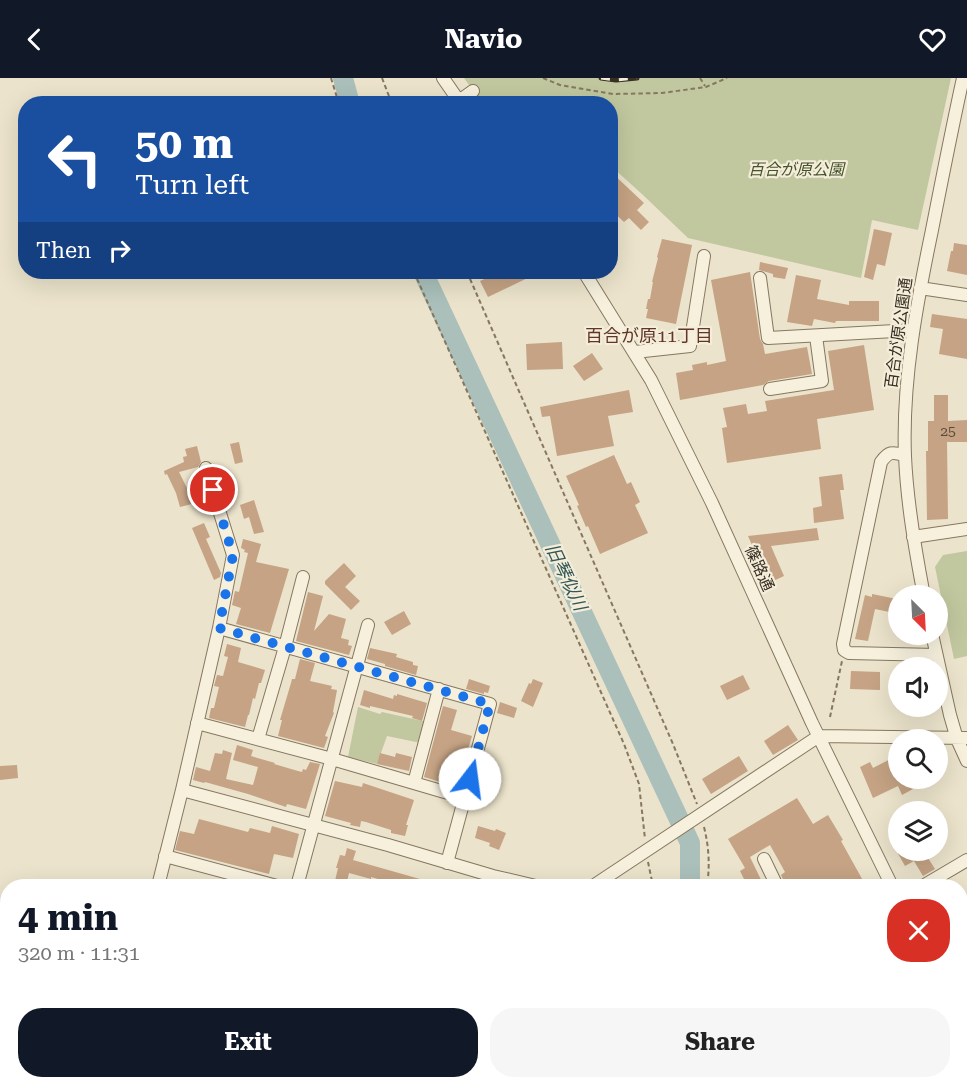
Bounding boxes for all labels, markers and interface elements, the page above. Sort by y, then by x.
icon: back [18,23,51,56]
text: Navio [444,23,523,55]
icon: heart [916,23,949,56]
text: 50 m [135,119,233,168]
icon: left [36,120,114,198]
park label: 百合が原公園 [748,160,846,179]
text: Turn left [135,169,249,201]
icon: right [103,234,136,267]
text: Then [36,238,91,263]
street label: 百合が原公園通 [881,276,916,390]
district label: 百合が原11丁目 [585,325,713,346]
house number: 25 [940,423,956,439]
pin [187,464,238,515]
icon: arrive [196,473,229,506]
water label: 旧琴似川 [542,540,592,616]
street label: 篠路通 [741,542,778,594]
north arrow [888,585,948,645]
map controls [888,585,948,861]
button: sound [888,657,948,717]
button: search [888,729,948,789]
position arrow [438,747,502,811]
button: layers [888,801,948,861]
text: 4 min [18,897,118,939]
button: close [887,899,950,962]
text: 320 m · 11:31 [18,941,140,965]
button: Exit [18,1008,478,1077]
button: Share [490,1008,950,1077]

